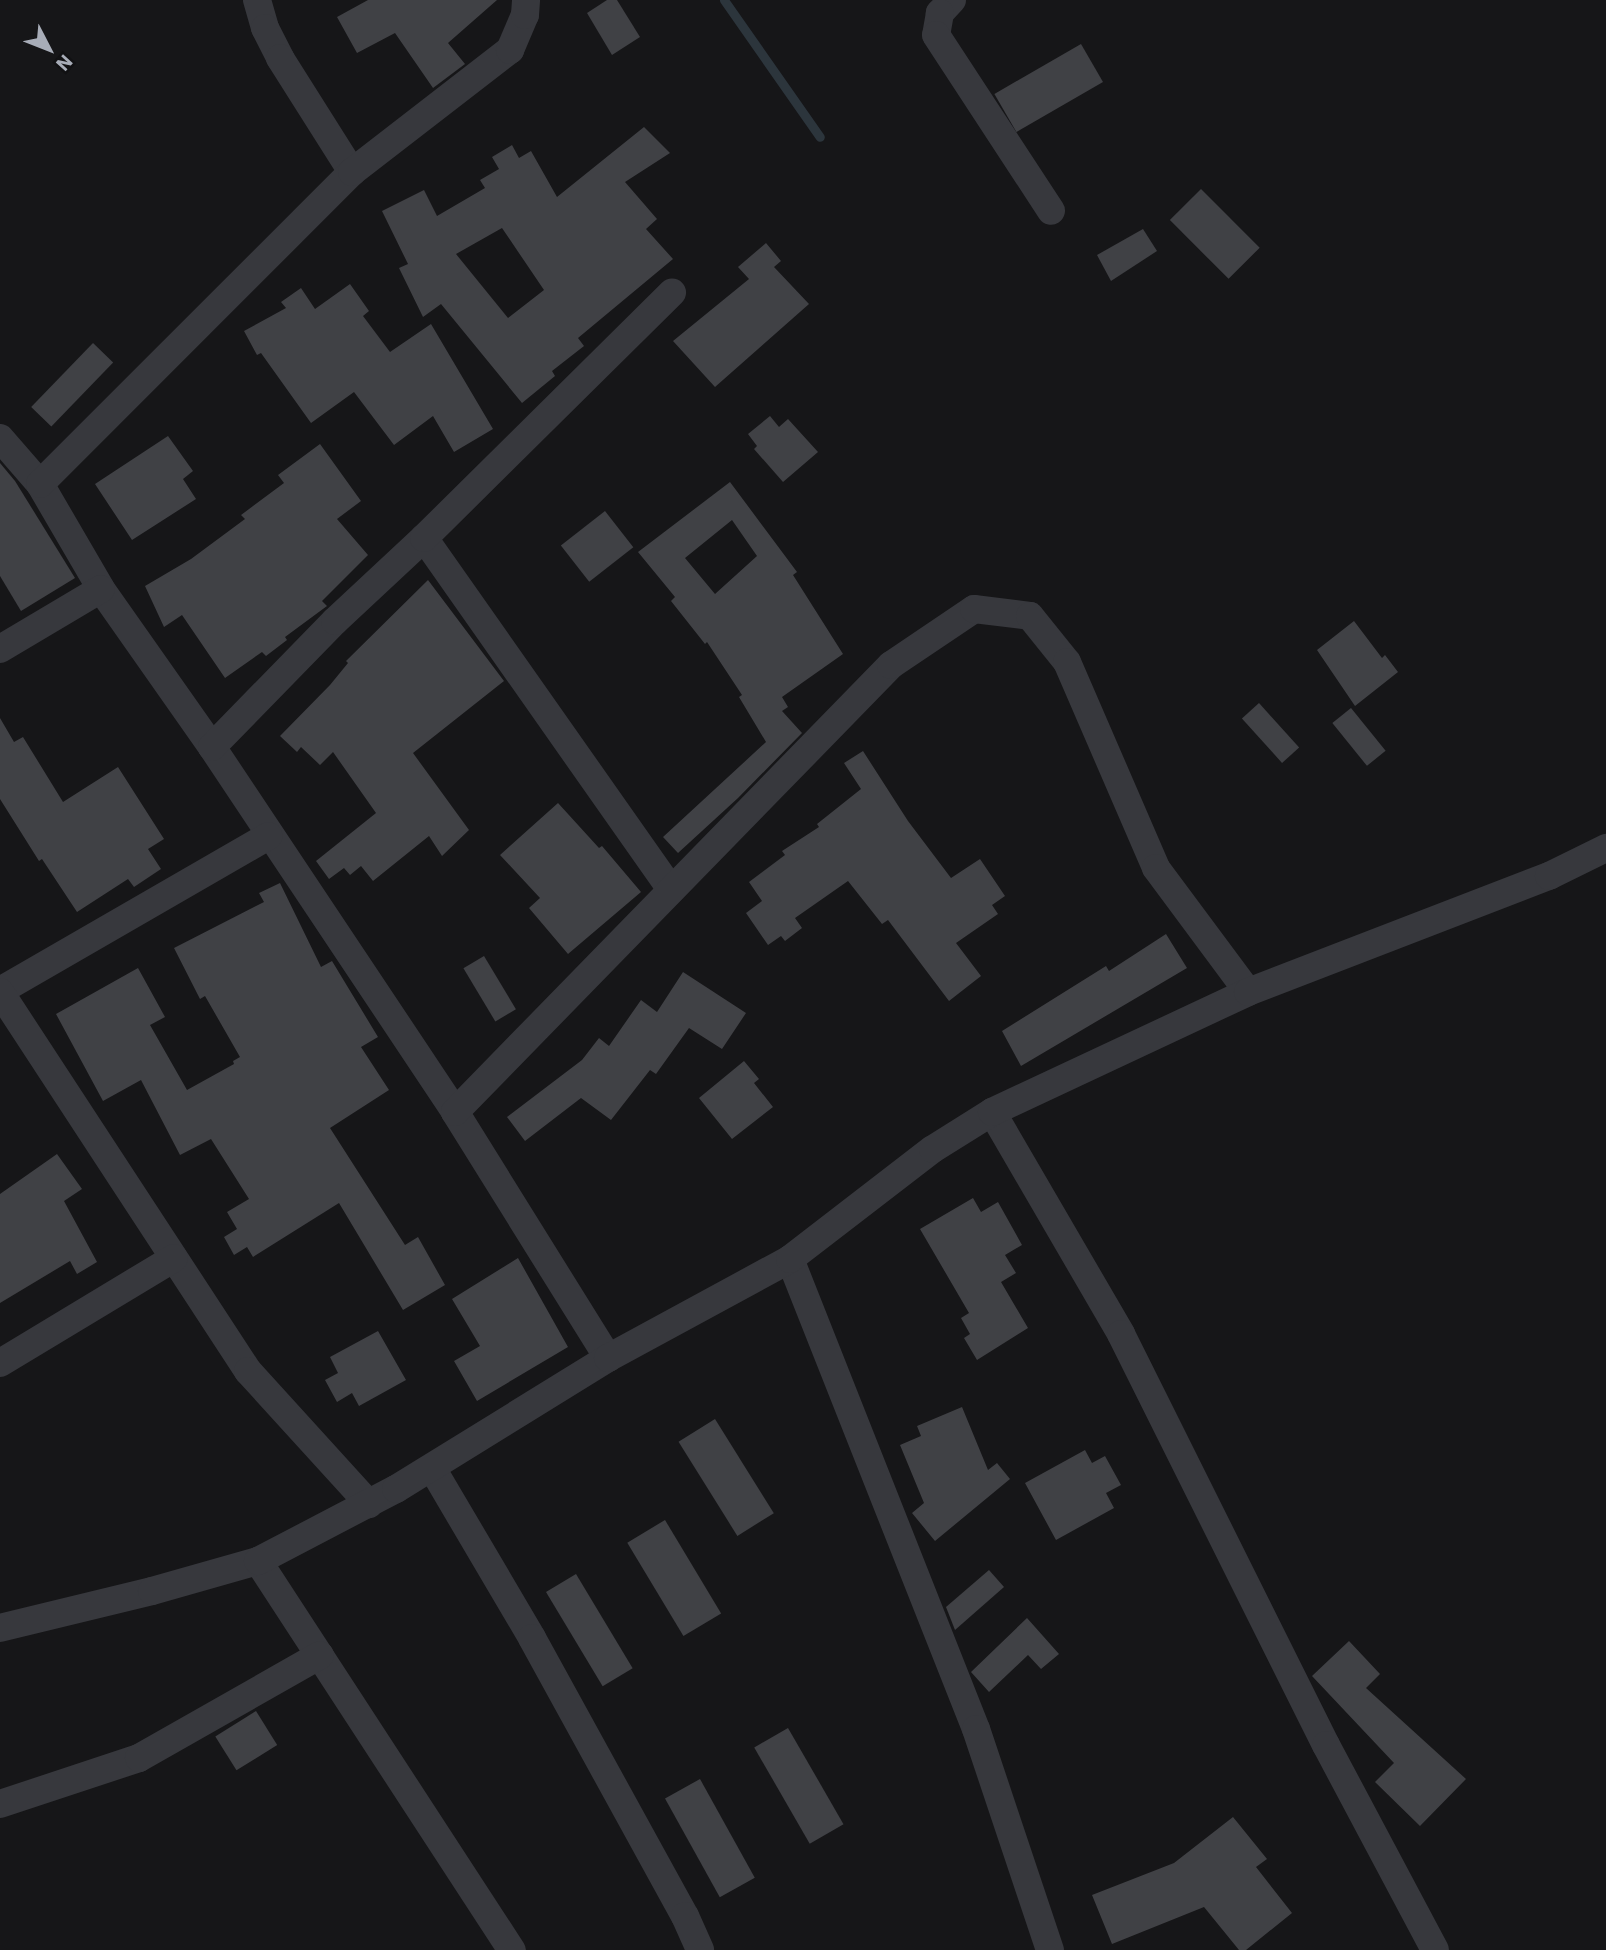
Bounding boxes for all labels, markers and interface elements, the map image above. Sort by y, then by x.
north arrow [14,14,84,84]
text: N [51,50,78,76]

